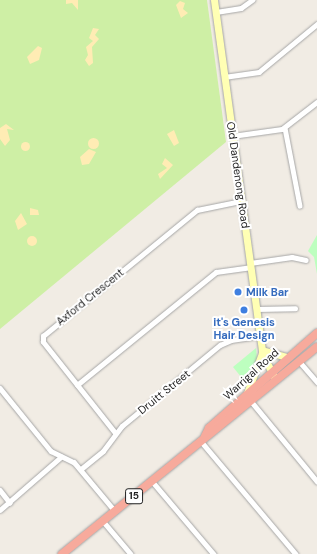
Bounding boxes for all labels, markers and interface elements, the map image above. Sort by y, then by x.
street label: Old Dandenong Road [224,121,252,229]
street label: Axford Crescent [54,266,126,328]
place label: Milk Bar [246,285,289,299]
marker: Milk Bar [233,287,243,297]
marker: it's Genesis Hair Design [239,305,249,315]
place label: it's Genesis Hair Design [213,316,275,342]
street label: Warrigal Road [221,346,281,402]
street label: Druitt Street [135,367,193,417]
road number: 15 [125,488,143,504]

